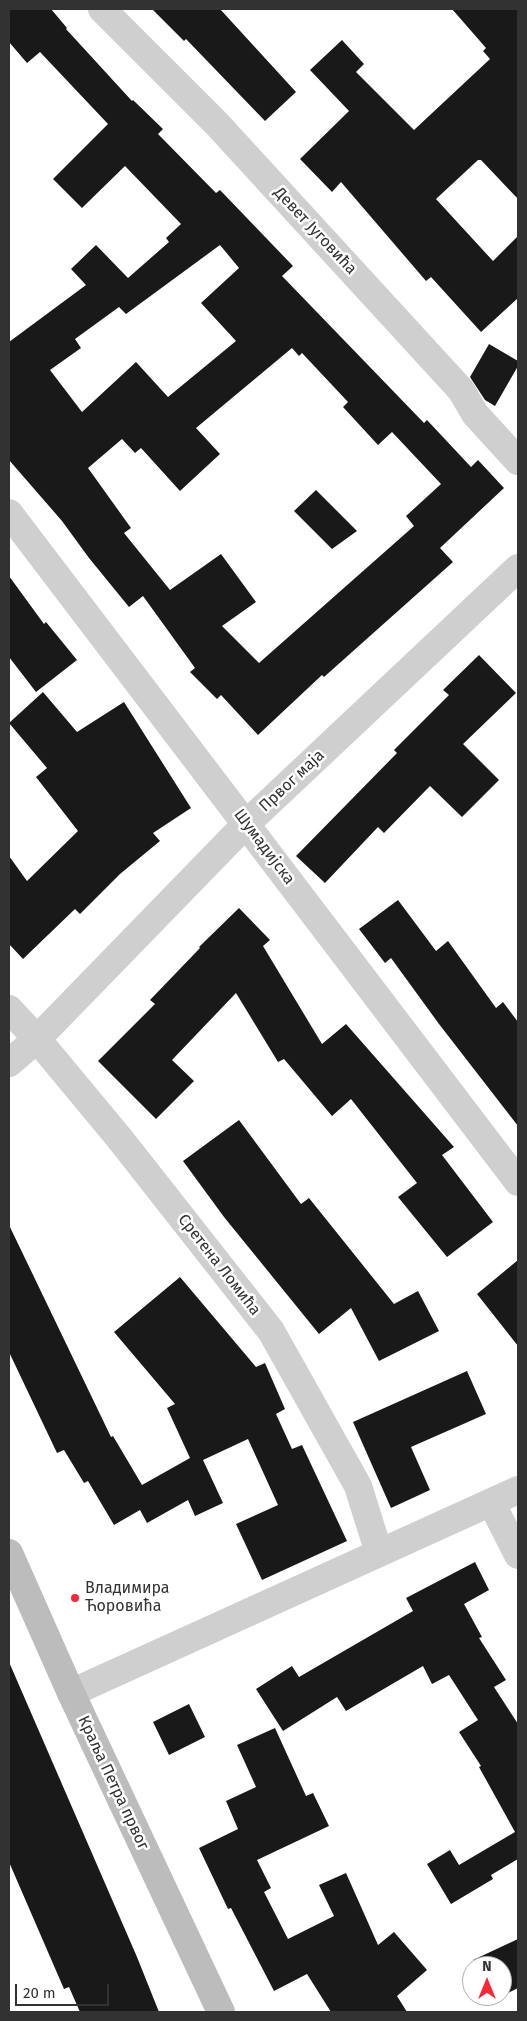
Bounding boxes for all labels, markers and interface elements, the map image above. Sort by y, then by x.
street label: Девет Југовића [270,183,360,279]
street label: Првог маја [255,746,329,816]
street label: Шумадијска [229,805,299,889]
street label: Сретена Ломића [174,1211,264,1319]
place label: Владимира Ћоровића [85,1579,170,1617]
marker: Владимира Ћоровића [69,1592,81,1604]
street label: Краља Петра првог [73,1713,153,1853]
north arrow [462,1956,512,2006]
text: N [482,1958,492,1975]
scale bar [18,1974,111,2006]
text: 20 m [23,1984,56,2002]

